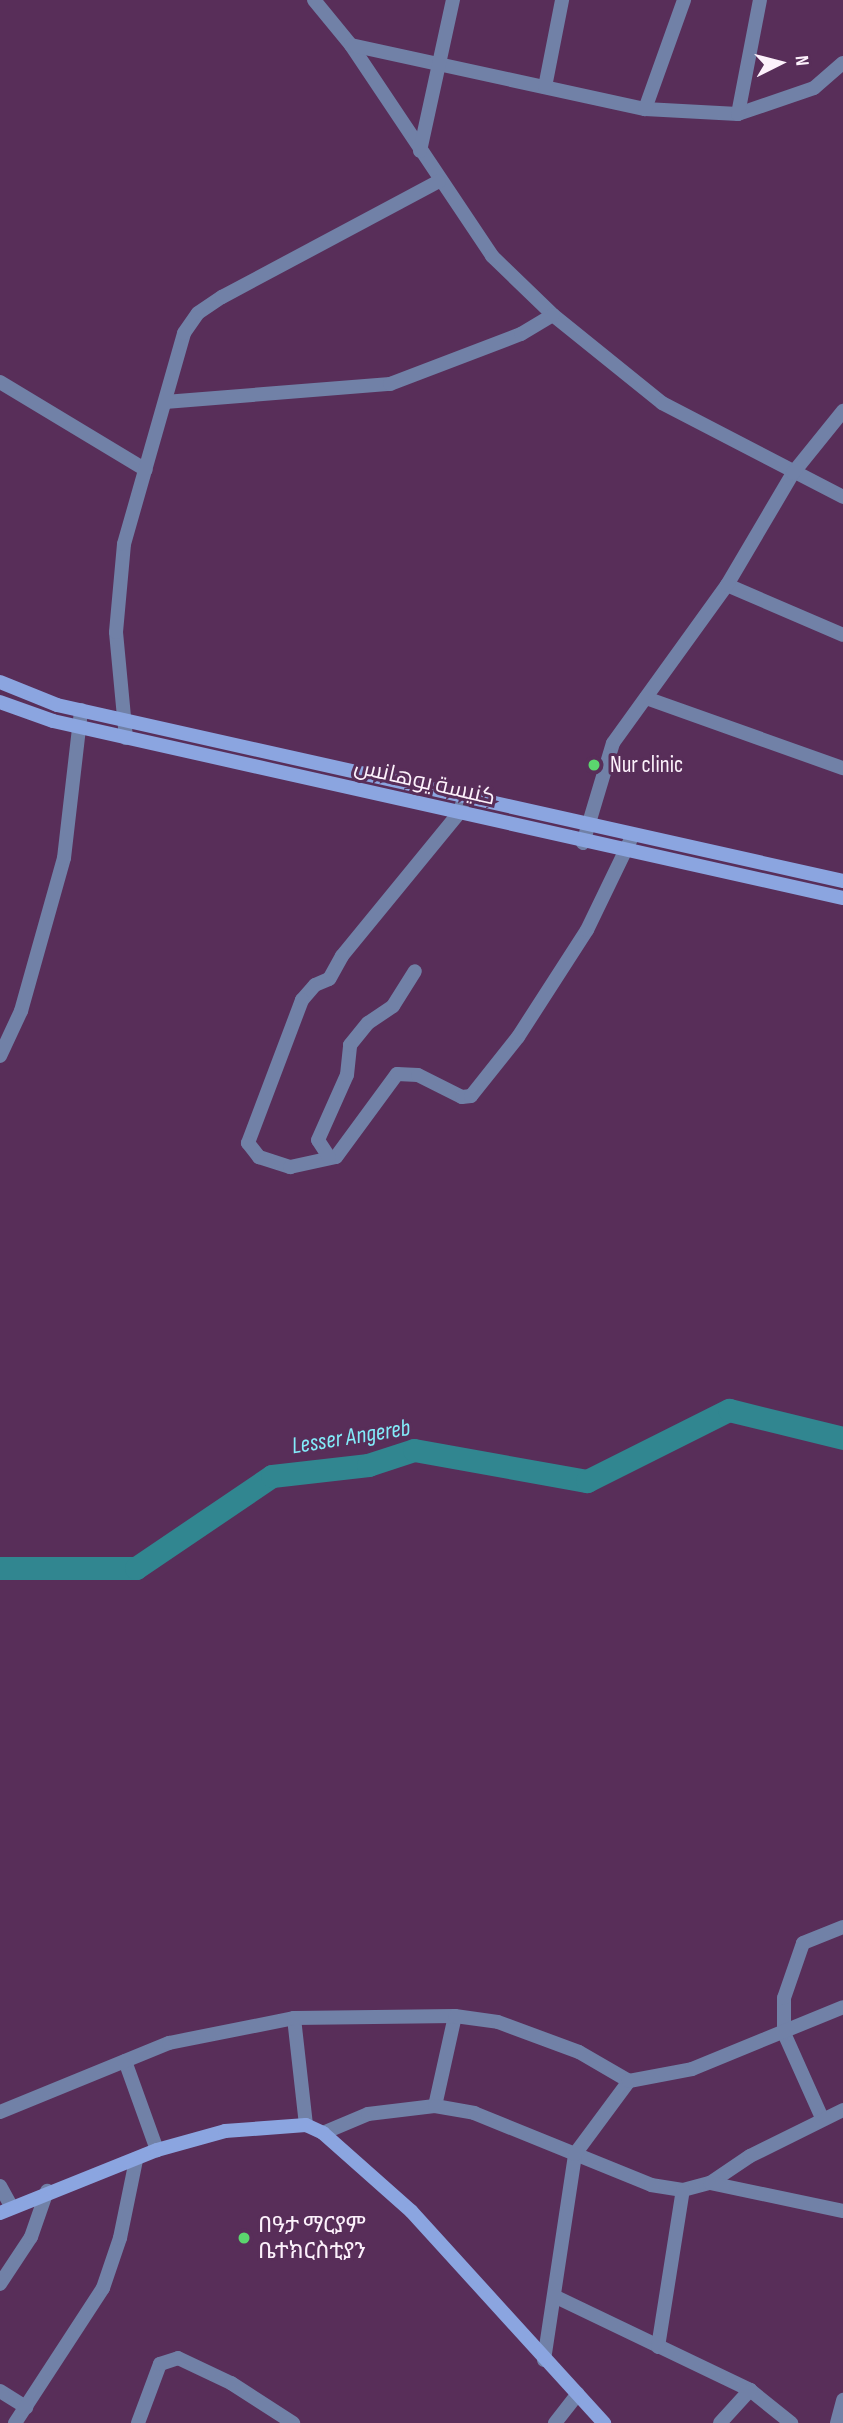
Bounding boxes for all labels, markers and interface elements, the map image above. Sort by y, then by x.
north arrow [745,28,815,98]
text: N [789,55,813,67]
place label: Nur clinic [610,751,683,779]
street label: كنيسة يوهانس [352,752,498,812]
marker: Nur clinic [584,755,604,775]
water label: Lesser Angereb [290,1413,412,1461]
place label: በዓታ ማርያም ቤተክርስቲያን [258,2211,366,2265]
marker: በዓታ ማርያም ቤተክርስቲያን [236,2230,252,2246]

